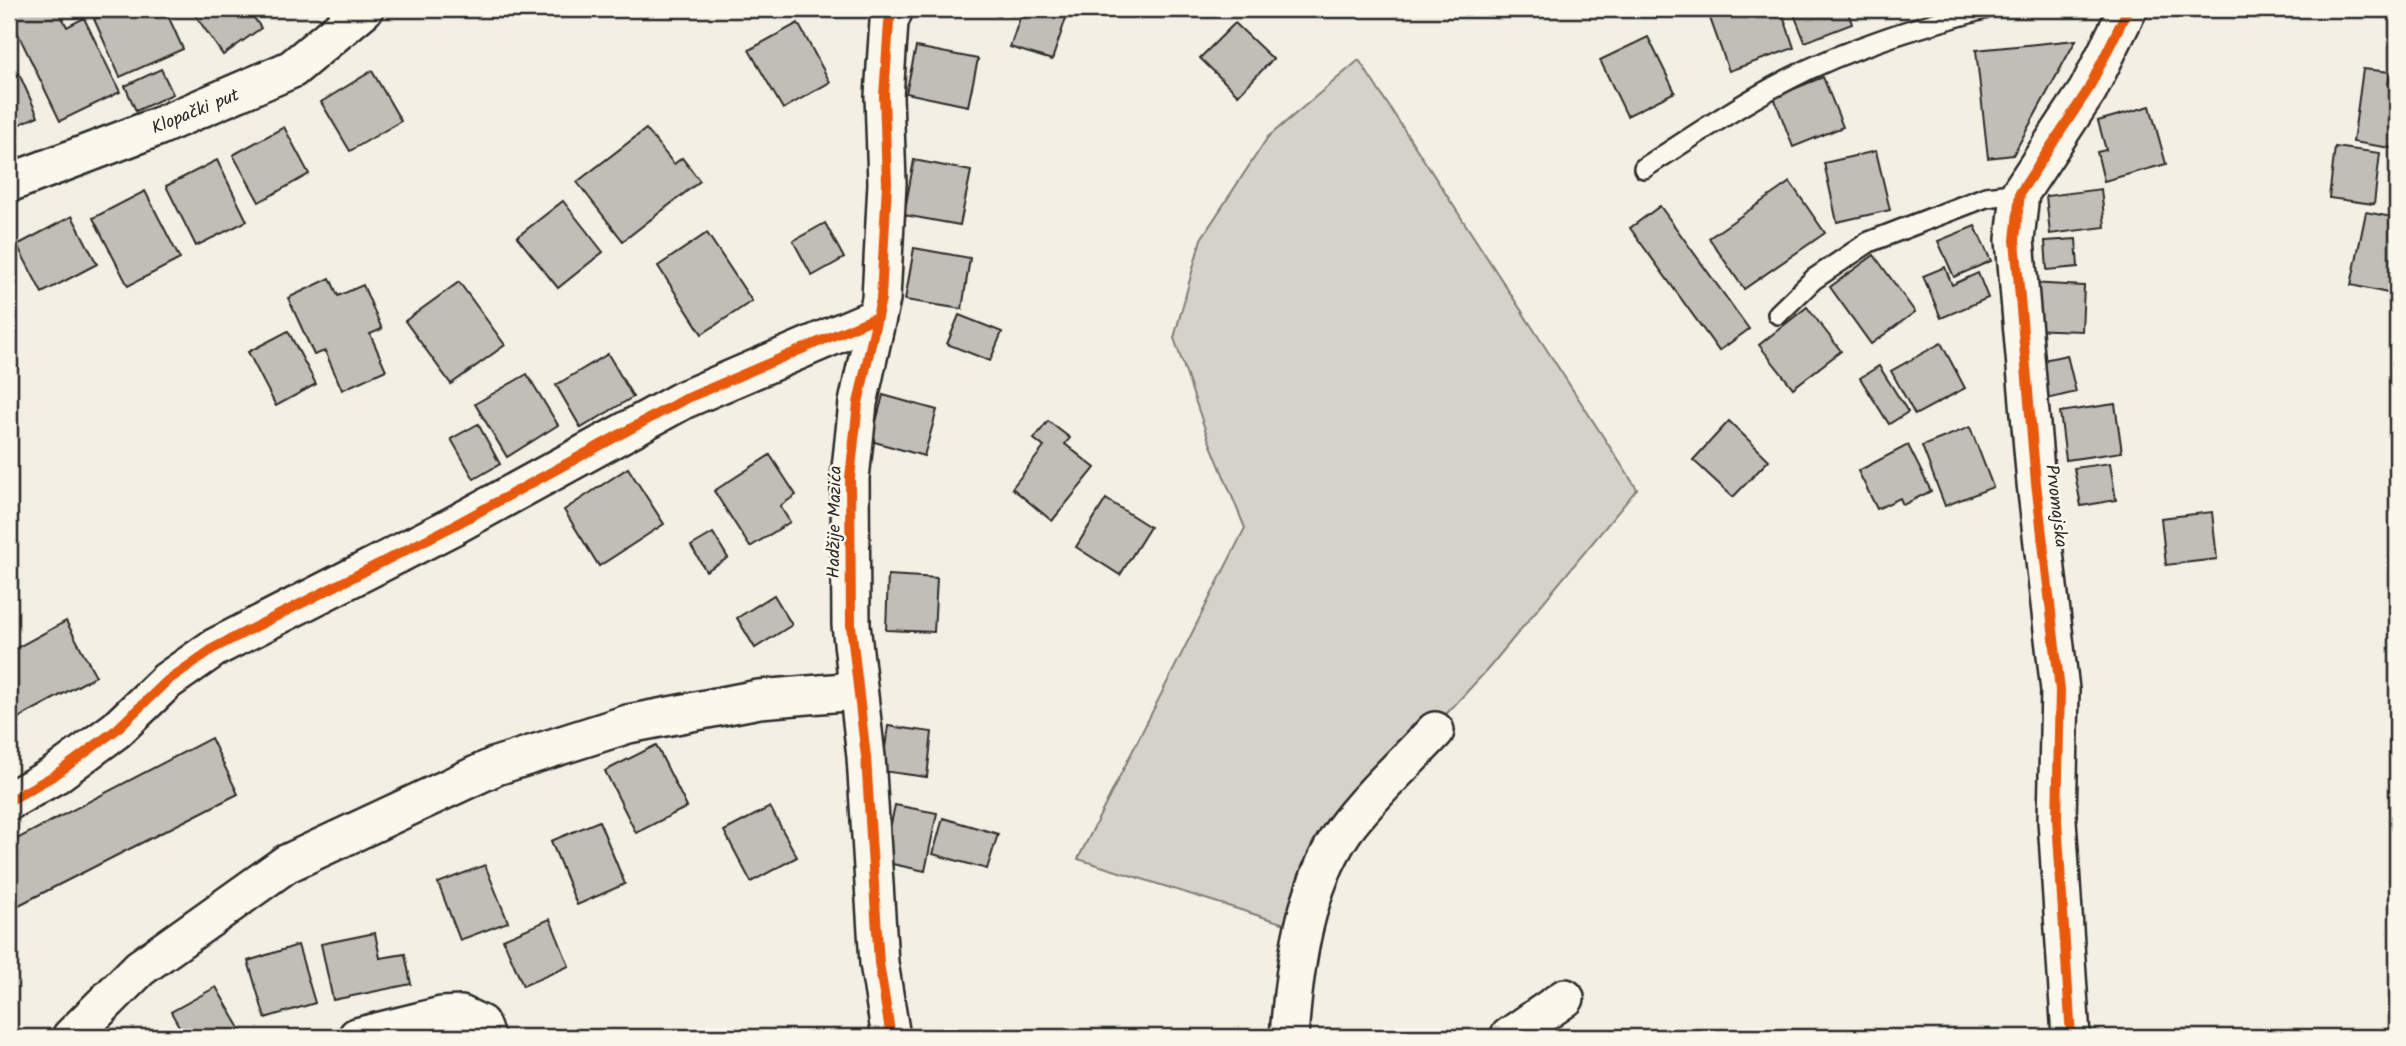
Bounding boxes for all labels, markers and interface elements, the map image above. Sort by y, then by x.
street label: Klopački put [147,81,245,143]
street label: Prvomajska [2036,463,2075,549]
street label: Hadžije Mazića [820,465,851,579]

